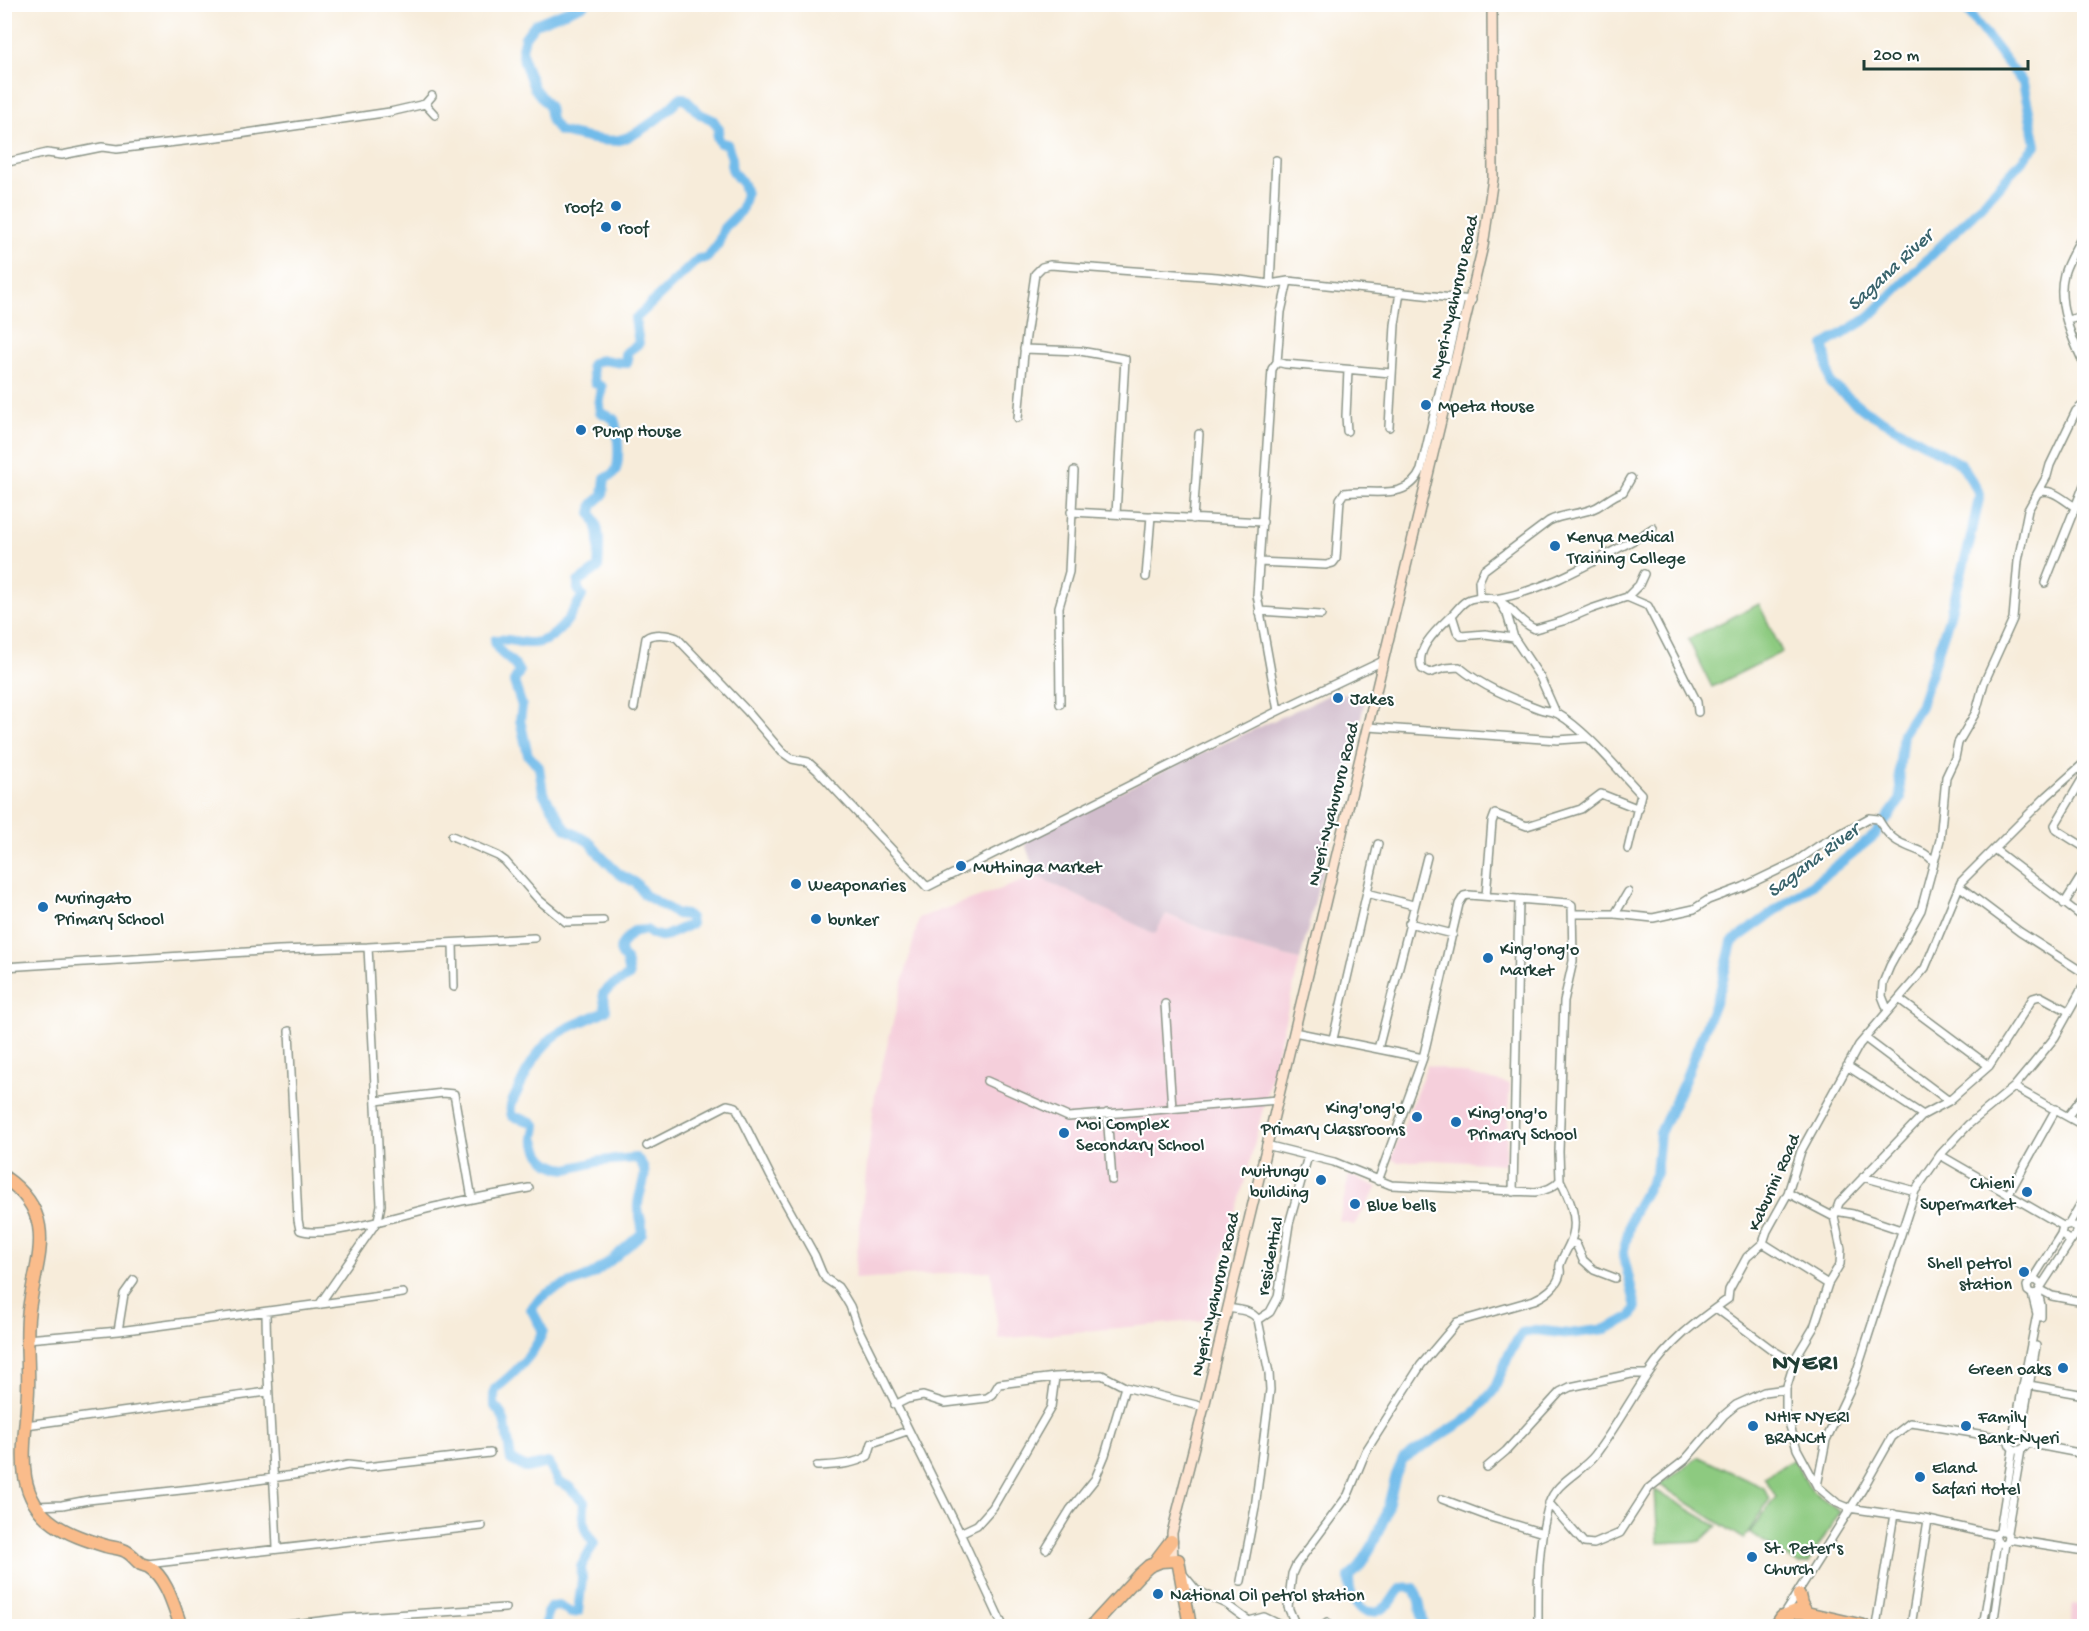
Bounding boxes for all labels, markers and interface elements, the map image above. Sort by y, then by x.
scale bar [1864,33,2028,71]
text: 200 m [1873,46,1920,67]
place label: roof2 [565,198,604,219]
marker: roof2 [609,199,623,213]
street label: Nyeri-Nyahururu Road [1426,212,1485,382]
place label: roof [618,219,650,240]
marker: roof [599,220,613,234]
water label: Sagana River [1844,223,1942,317]
place label: Mpeta House [1438,397,1535,418]
marker: Mpeta House [1419,398,1433,412]
place label: Pump House [592,422,682,443]
marker: Pump House [574,423,588,437]
place label: Kenya Medical Training College [1566,528,1686,570]
marker: Kenya Medical Training College [1548,539,1562,553]
place label: Jakes [1350,690,1395,711]
marker: Jakes [1331,691,1345,705]
street label: Nyeri-Nyahururu Road [1304,719,1365,889]
water label: Sagana River [1764,817,1868,904]
place label: Muthinga Market [973,858,1103,879]
marker: Muthinga Market [954,859,968,873]
place label: Weaponaries [808,876,907,897]
marker: Weaponaries [789,877,803,891]
place label: Muringato Primary School [54,889,164,931]
marker: Muringato Primary School [36,900,50,914]
place label: bunker [828,911,880,932]
marker: bunker [809,912,823,926]
place label: King'ong'o Market [1500,940,1579,982]
marker: King'ong'o Market [1481,951,1495,965]
place label: King'ong'o Primary Classrooms [1260,1099,1406,1141]
place label: King'ong'o Primary School [1467,1104,1577,1146]
marker: King'ong'o Primary Classrooms [1410,1110,1424,1124]
place label: Moi Complex Secondary School [1076,1115,1205,1157]
marker: King'ong'o Primary School [1449,1115,1463,1129]
marker: Moi Complex Secondary School [1057,1126,1071,1140]
street label: Kaburini Road [1745,1130,1807,1235]
place label: Muitungu building [1241,1162,1310,1204]
marker: Muitungu building [1314,1173,1328,1187]
place label: Chieni Supermarket [1920,1174,2017,1216]
marker: Chieni Supermarket [2020,1185,2034,1199]
place label: Blue bells [1366,1196,1437,1217]
marker: Blue bells [1348,1197,1362,1211]
street label: Nyeri-Nyahururu Road [1187,1209,1246,1379]
street label: residential [1254,1215,1289,1298]
place label: Shell petrol station [1927,1254,2012,1296]
marker: Shell petrol station [2017,1265,2031,1279]
district label: NYERI [1772,1350,1840,1379]
place label: Green oaks [1968,1360,2052,1381]
marker: Green oaks [2056,1361,2070,1375]
place label: NHIF NYERI BRANCH [1764,1408,1850,1450]
place label: Family Bank-Nyeri [1977,1408,2060,1450]
marker: NHIF NYERI BRANCH [1746,1419,1760,1433]
marker: Family Bank-Nyeri [1959,1419,1973,1433]
place label: Eland Safari Hotel [1932,1459,2021,1501]
marker: Eland Safari Hotel [1913,1470,1927,1484]
place label: St. Peter's Church [1764,1539,1844,1581]
marker: St. Peter's Church [1745,1550,1759,1564]
place label: National Oil petrol station [1170,1586,1365,1607]
marker: National Oil petrol station [1151,1587,1165,1601]

